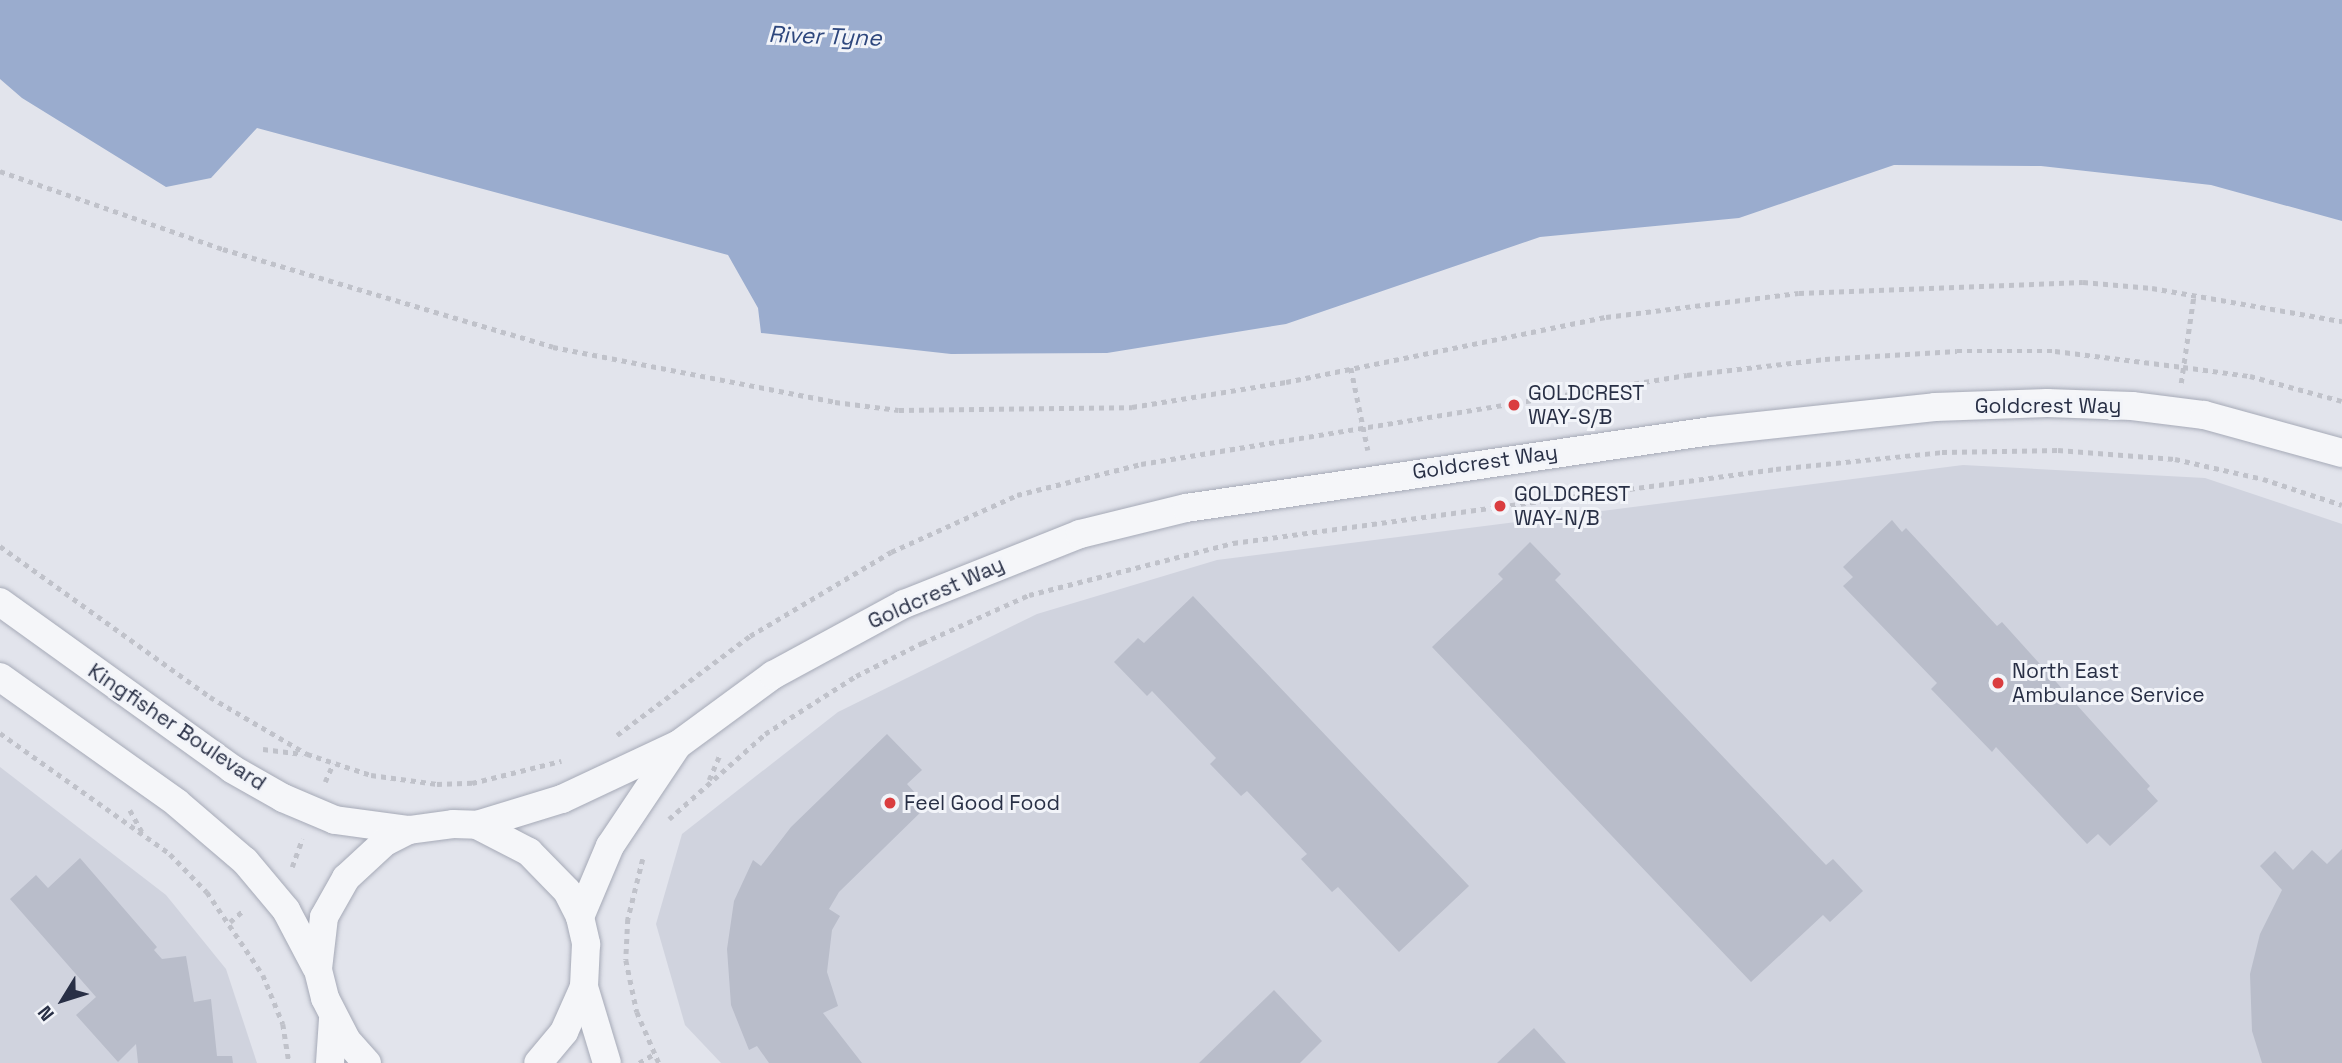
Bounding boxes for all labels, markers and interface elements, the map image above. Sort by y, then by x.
water label: River Tyne [768,20,882,52]
place label: GOLDCREST WAY-S/B [1528,380,1644,430]
street label: Goldcrest Way [1975,393,2121,419]
marker: GOLDCREST WAY-S/B [1506,397,1522,413]
street label: Goldcrest Way [1411,439,1559,485]
place label: GOLDCREST WAY-N/B [1514,481,1630,531]
marker: GOLDCREST WAY-N/B [1492,498,1508,514]
street label: Goldcrest Way [864,552,1008,634]
street label: Kingfisher Boulevard [83,658,271,796]
place label: North East Ambulance Service [2012,658,2205,708]
marker: North East Ambulance Service [1990,675,2006,691]
place label: Feel Good Food [904,790,1060,816]
marker: Feel Good Food [882,795,898,811]
north arrow [28,965,98,1035]
text: N [32,1001,60,1026]

